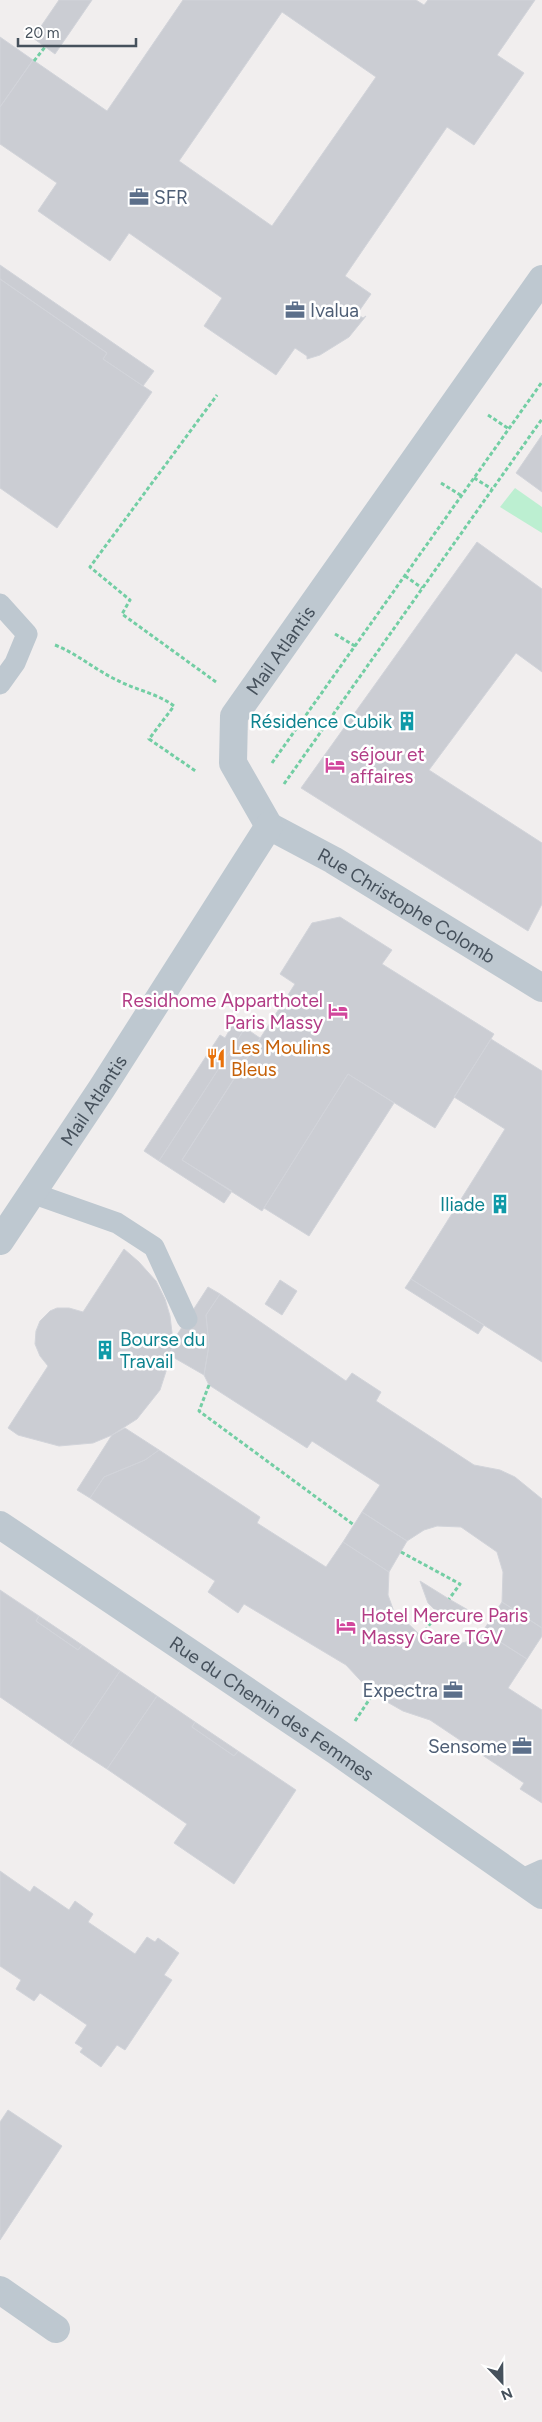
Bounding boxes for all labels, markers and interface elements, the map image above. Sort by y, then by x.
scale bar [18,15,135,47]
text: 20 m [25,24,59,42]
office icon: SFR [128,186,150,208]
place label: SFR [154,186,188,209]
office icon: Ivalua [284,299,306,321]
place label: Ivalua [310,299,359,322]
street label: Mail Atlantis [241,601,320,699]
place label: Résidence Cubik [250,710,393,733]
building icon: Résidence Cubik [396,710,418,732]
place label: séjour et affaires [350,743,425,788]
hotel icon: séjour et affaires [324,754,346,776]
street label: Rue Christophe Colomb [314,843,500,968]
place label: Residhome Apparthotel Paris Massy [122,989,323,1034]
hotel icon: Residhome Apparthotel Paris Massy [327,1000,349,1022]
place label: Les Moulins Bleus [231,1036,331,1081]
restaurant icon: Les Moulins Bleus [205,1047,227,1069]
street label: Mail Atlantis [55,1050,132,1150]
place label: Iliade [440,1193,485,1216]
building icon: Iliade [489,1193,511,1215]
place label: Bourse du Travail [120,1328,205,1373]
building icon: Bourse du Travail [94,1339,116,1361]
place label: Hotel Mercure Paris Massy Gare TGV [361,1604,528,1649]
hotel icon: Hotel Mercure Paris Massy Gare TGV [335,1615,357,1637]
street label: Rue du Chemin des Femmes [165,1631,379,1786]
place label: Expectra [363,1679,438,1702]
office icon: Expectra [442,1679,464,1701]
place label: Sensome [428,1735,507,1758]
office icon: Sensome [511,1735,533,1757]
north arrow [477,2357,527,2407]
text: N [498,2384,515,2403]

